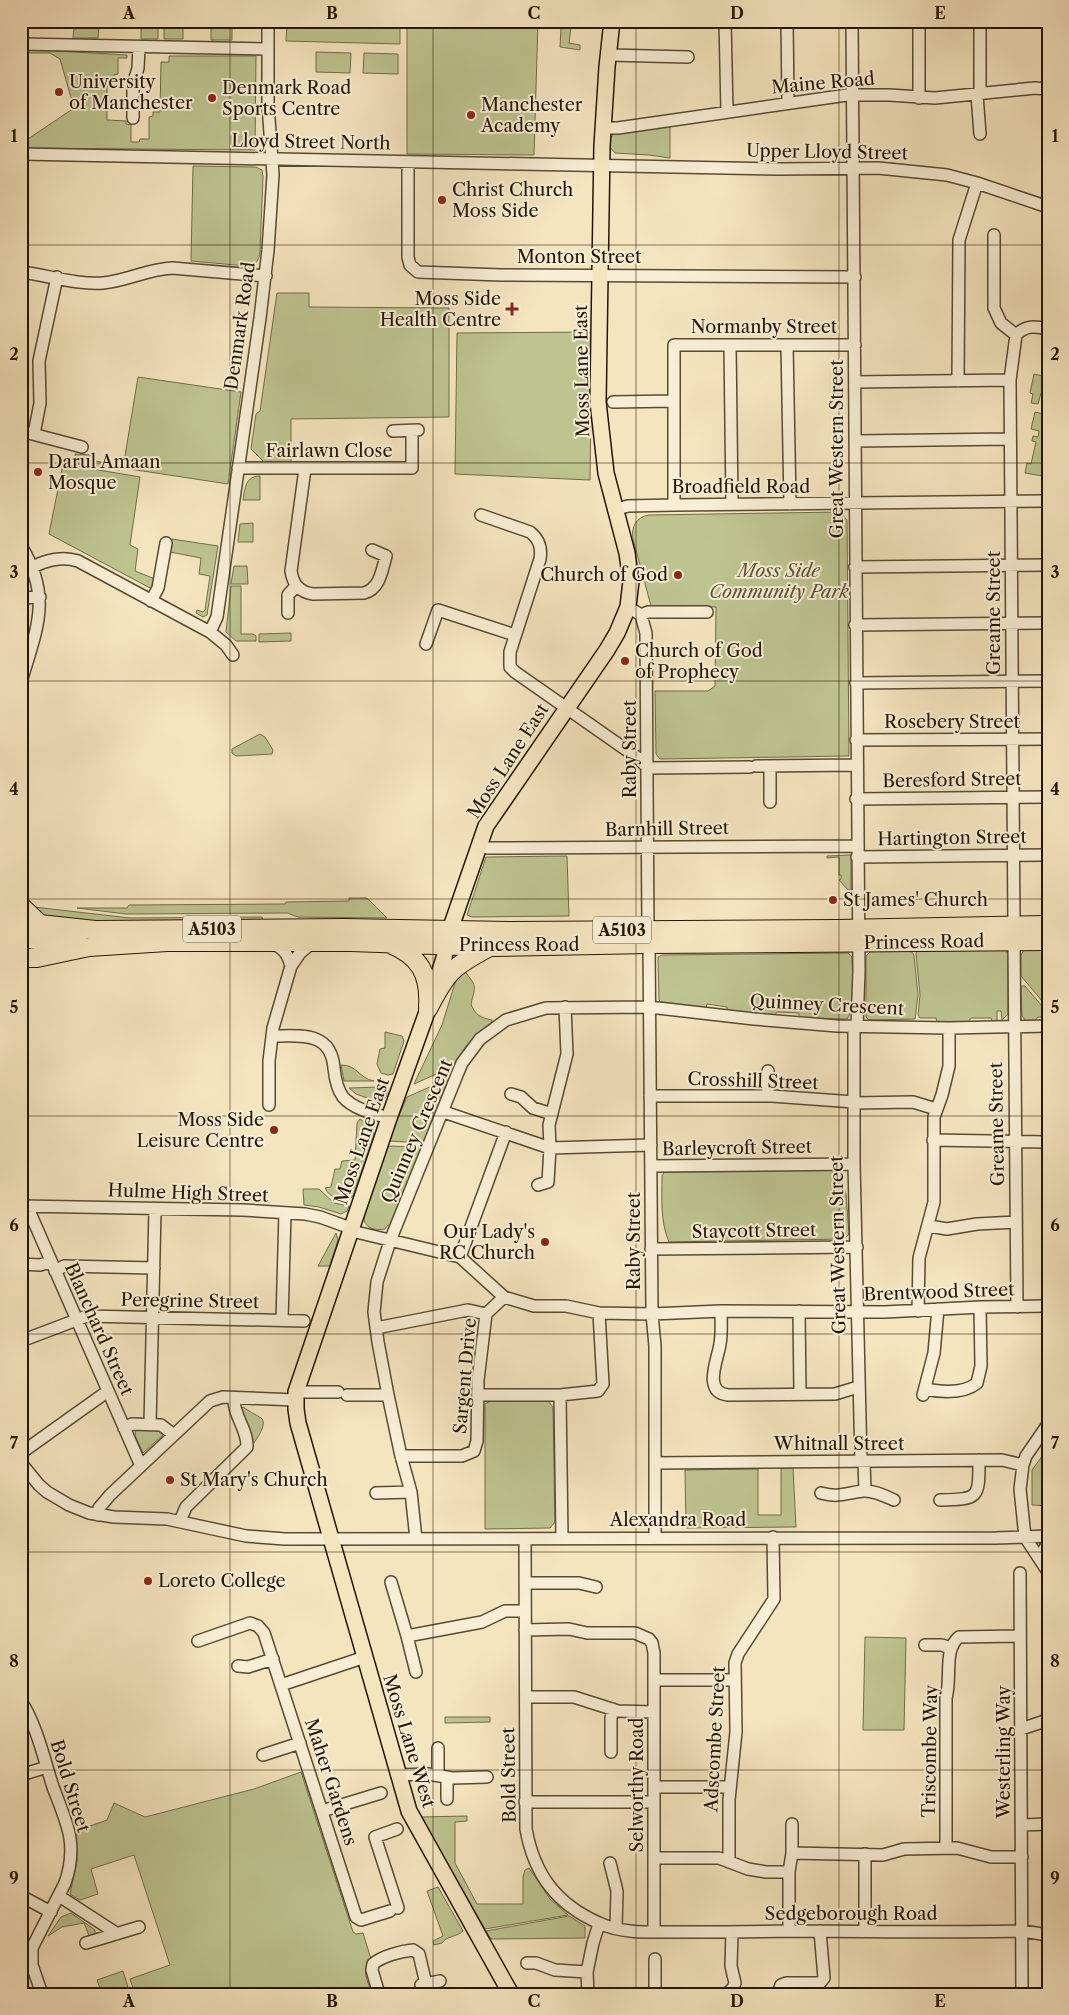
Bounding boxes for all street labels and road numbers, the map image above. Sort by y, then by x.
street label: Maine Road [770,68,876,98]
street label: Lloyd Street North [231,130,391,154]
street label: Upper Lloyd Street [746,140,909,164]
street label: Monton Street [517,246,642,268]
street label: Denmark Road [220,261,260,391]
street label: Moss Lane East [570,304,594,438]
street label: Normanby Street [691,316,838,338]
street label: Great Western Street [826,359,848,538]
street label: Fairlawn Close [265,440,393,462]
street label: Broadfield Road [672,476,810,498]
street label: Greame Street [983,550,1005,675]
street label: Moss Lane East [463,699,554,823]
street label: Raby Street [619,699,641,798]
street label: Rosebery Street [884,711,1021,733]
street label: Beresford Street [882,768,1022,792]
street label: Barnhill Street [605,817,730,841]
street label: Hartington Street [877,826,1028,850]
road number: A5103 [183,916,241,942]
road number: A5103 [593,916,651,944]
street label: Princess Road [863,930,985,954]
street label: Princess Road [459,934,579,956]
street label: Quinney Crescent [749,990,905,1020]
street label: Quinney Crescent [377,1055,458,1206]
street label: Greame Street [985,1061,1009,1186]
street label: Crosshill Street [687,1068,820,1094]
street label: Moss Lane East [330,1074,394,1207]
street label: Barleycroft Street [662,1136,813,1160]
street label: Great Western Street [825,1155,851,1335]
street label: Hulme High Street [107,1179,269,1207]
street label: Raby Street [623,1191,645,1290]
street label: Staycott Street [691,1219,817,1243]
street label: Blanchard Street [60,1259,138,1399]
street label: Brentwood Street [863,1278,1015,1306]
street label: Peregrine Street [120,1289,260,1313]
street label: Sargent Drive [449,1317,481,1435]
street label: Whitnall Street [773,1433,905,1455]
street label: Alexandra Road [609,1509,746,1531]
street label: Adscombe Street [700,1665,730,1813]
street label: Moss Lane West [378,1672,440,1811]
street label: Triscombe Way [918,1683,942,1818]
street label: Westerling Way [993,1685,1015,1819]
street label: Maher Gardens [300,1716,362,1848]
street label: Selworthy Road [626,1717,648,1853]
street label: Bold Street [497,1726,521,1823]
street label: Bold Street [45,1737,95,1836]
street label: Sedgeborough Road [765,1903,937,1925]

